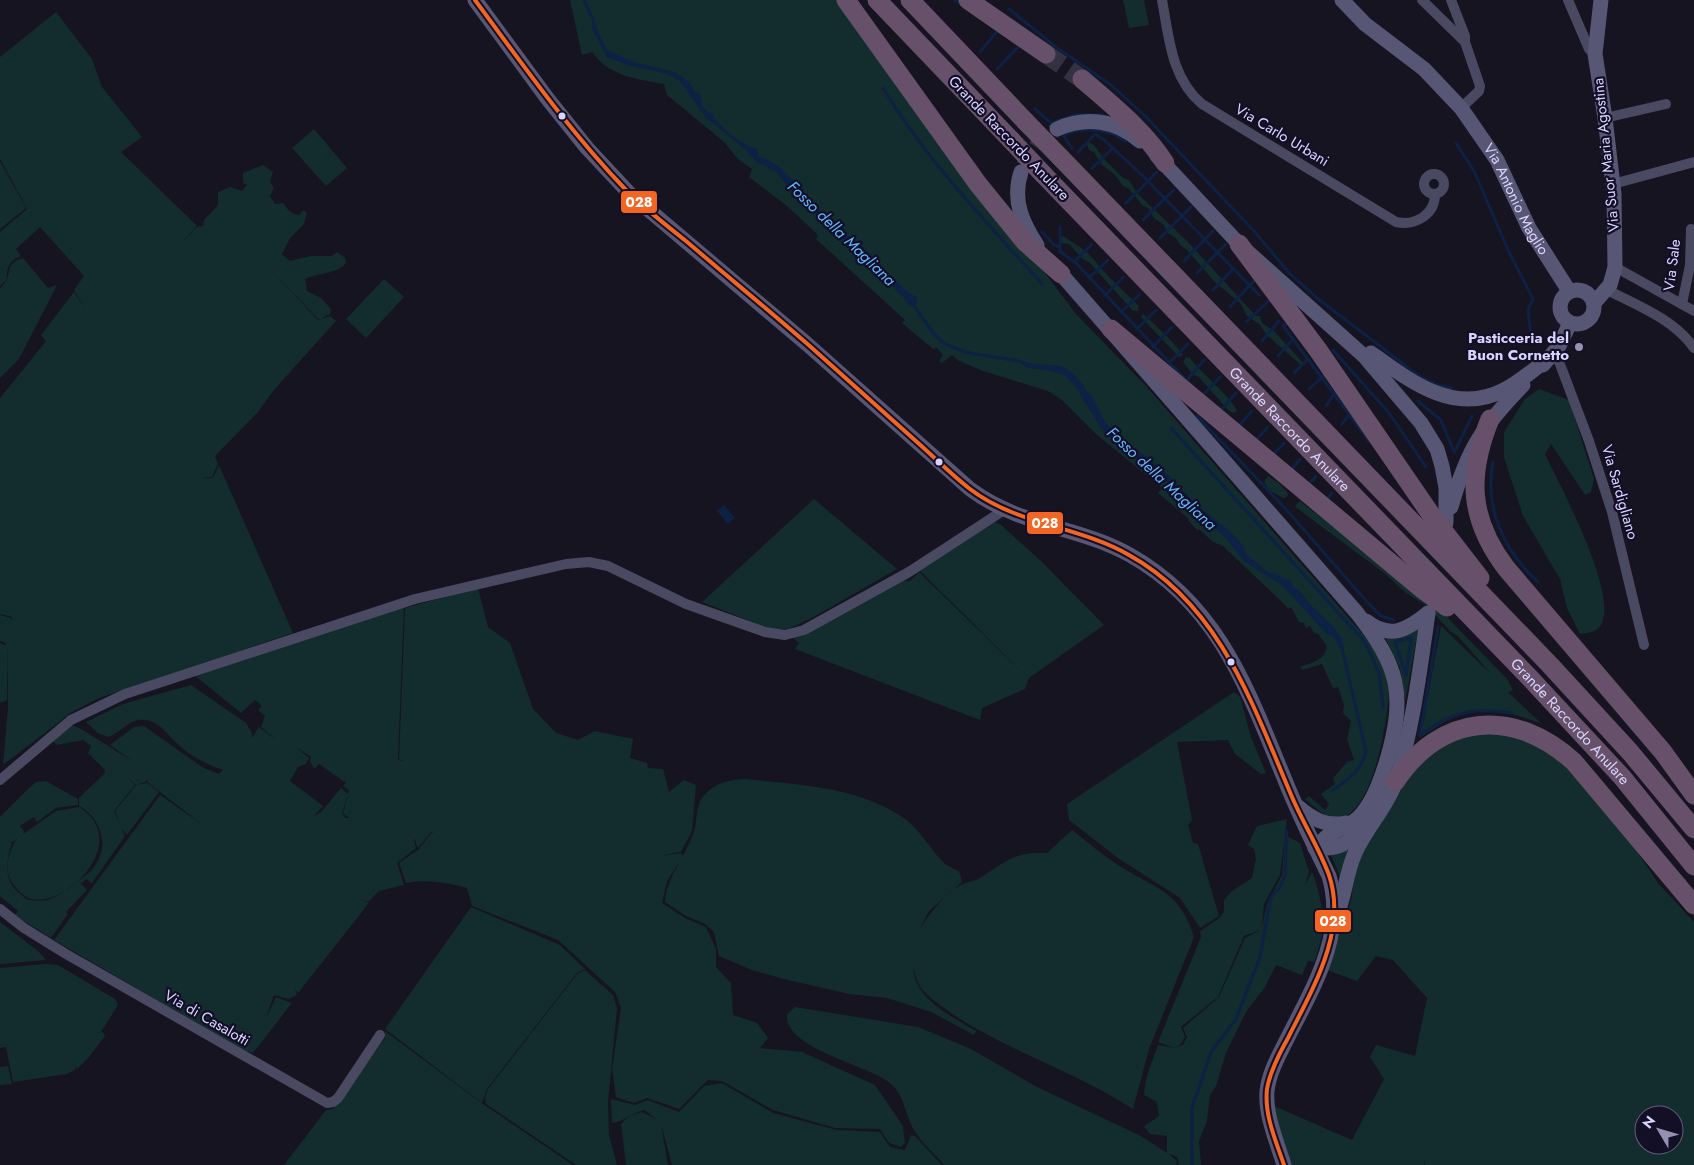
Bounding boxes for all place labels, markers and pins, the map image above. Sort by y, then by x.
unlabelled marker [557,111,567,121]
place label: Pasticceria del Buon Cornetto [1467,327,1569,366]
marker: Pasticceria del Buon Cornetto [1573,341,1585,353]
unlabelled marker [934,457,944,467]
unlabelled marker [1226,657,1236,667]

